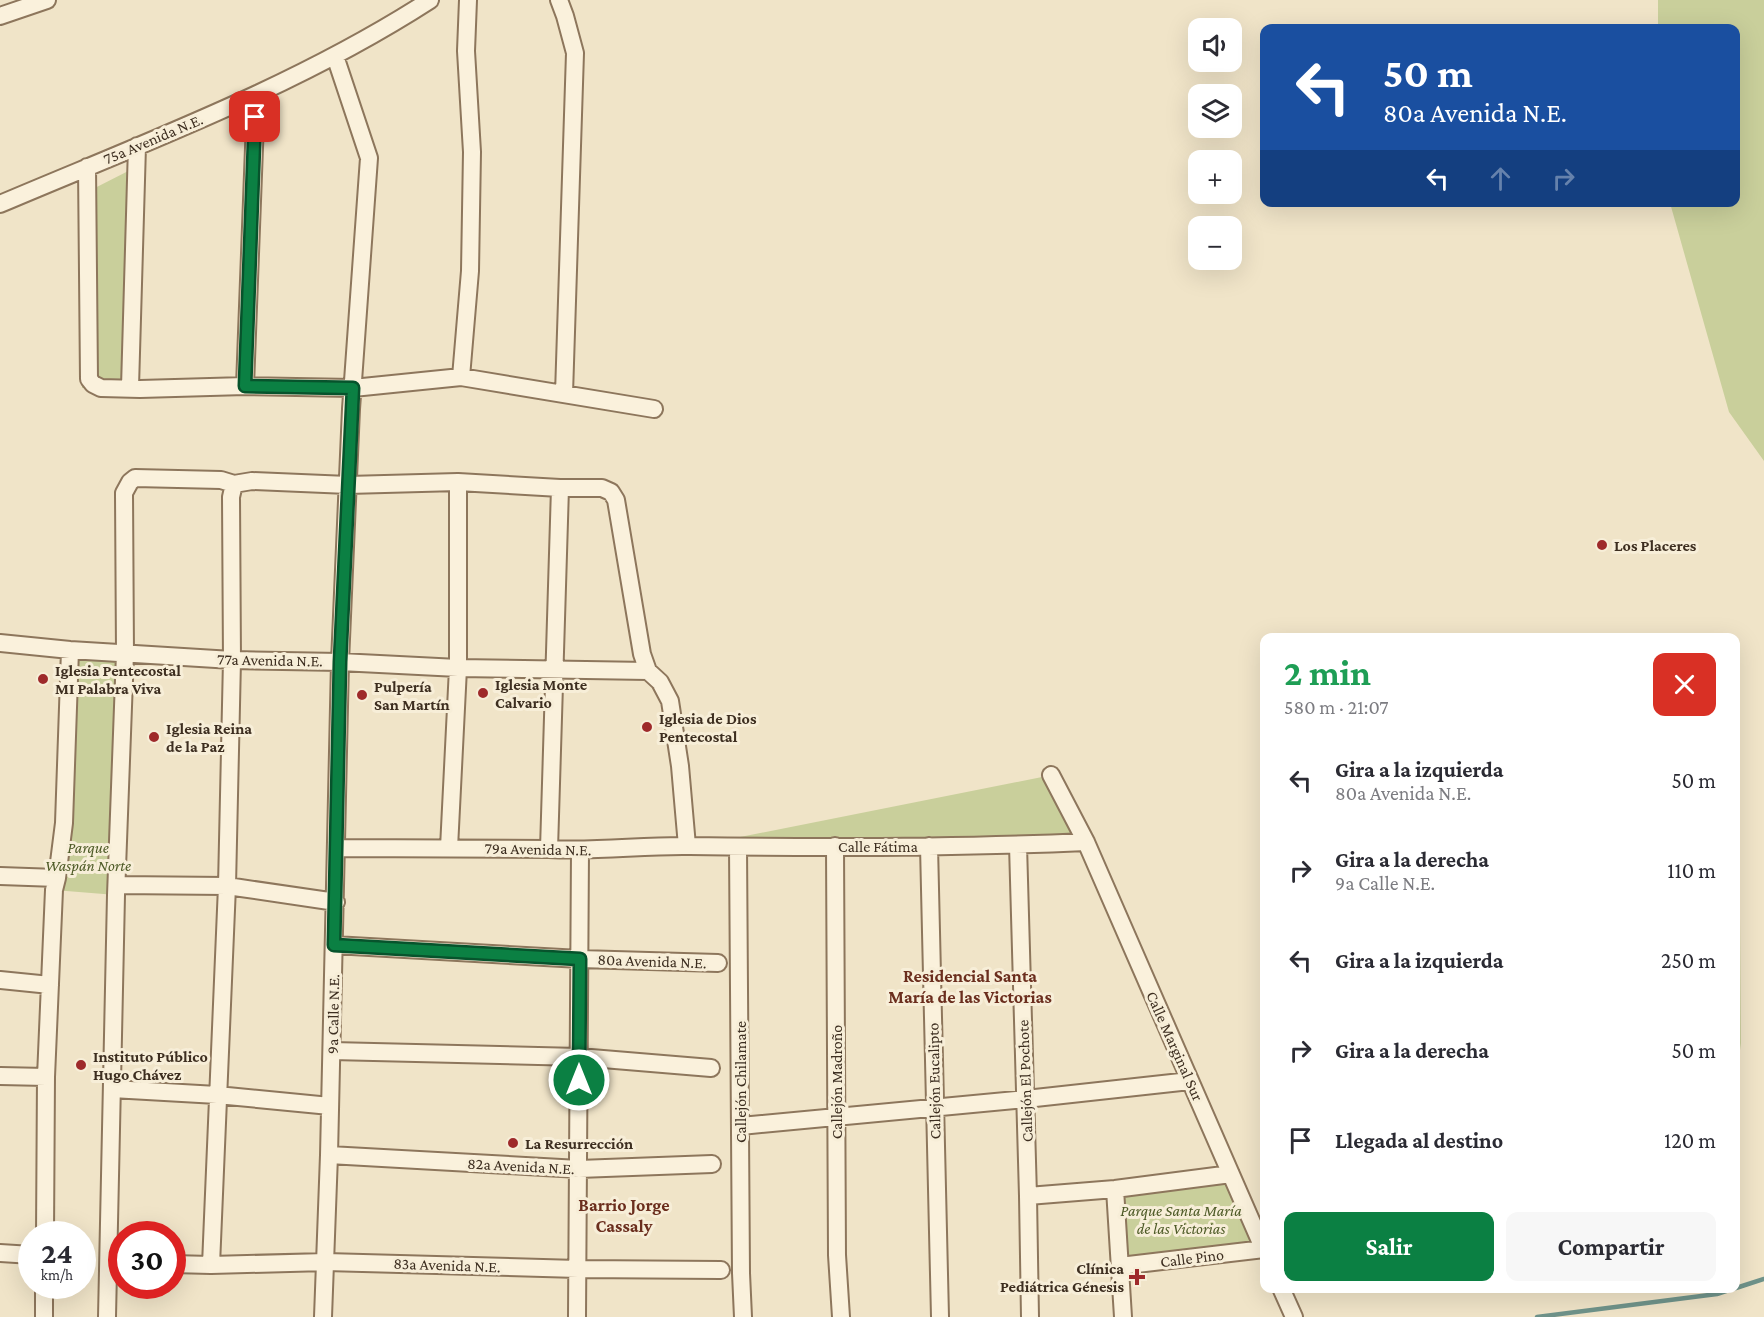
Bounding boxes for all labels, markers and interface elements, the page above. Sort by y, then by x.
map controls [1188,18,1242,270]
button: sound [1188,18,1242,72]
icon: left [1284,48,1362,126]
text: 50 m [1383,49,1473,96]
button: layers [1188,84,1242,138]
pin [229,91,280,142]
text: 80a Avenida N.E. [1383,98,1567,128]
icon: arrive [238,100,271,133]
street label: 75a Avenida N.E. [101,110,205,168]
button: + [1188,150,1242,204]
icon: left [1421,162,1454,195]
icon: ahead [1484,162,1517,195]
icon: right [1547,162,1580,195]
button: − [1188,216,1242,270]
place label: Los Placeres [1614,537,1697,554]
marker: Los Placeres [1595,538,1609,552]
street label: 77a Avenida N.E. [217,651,323,669]
text: 2 min [1284,653,1371,693]
button: close [1653,653,1716,716]
place label: Iglesia Pentecostal MI Palabra Viva [55,662,181,697]
marker: Iglesia Pentecostal MI Palabra Viva [36,672,50,686]
place label: Iglesia Monte Calvario [495,676,588,711]
place label: Pulpería San Martín [374,678,450,713]
marker: Iglesia Monte Calvario [476,686,490,700]
marker: Pulpería San Martín [355,688,369,702]
text: 580 m · 21:07 [1284,696,1388,718]
place label: Iglesia de Dios Pentecostal [659,710,757,745]
place label: Iglesia Reina de la Paz [166,720,252,755]
marker: Iglesia de Dios Pentecostal [640,720,654,734]
marker: Iglesia Reina de la Paz [147,730,161,744]
text: Gira a la izquierda [1335,757,1504,782]
icon: left [1284,764,1317,797]
text: 50 m [1671,768,1716,793]
text: 80a Avenida N.E. [1335,782,1471,804]
street label: Calle Fátima [838,838,919,855]
park label: Parque Waspán Norte [45,839,131,875]
street label: 79a Avenida N.E. [484,840,592,858]
text: Gira a la derecha [1335,847,1489,872]
icon: right [1284,854,1317,887]
text: 110 m [1667,858,1716,883]
text: 9a Calle N.E. [1335,872,1435,894]
icon: left [1284,944,1317,977]
text: Gira a la izquierda [1335,948,1504,973]
text: 250 m [1661,948,1716,973]
street label: 80a Avenida N.E. [597,951,707,971]
district label: Residencial Santa María de las Victorias [888,966,1052,1007]
street label: 9a Calle N.E. [324,974,342,1054]
street label: Calle Marginal Sur [1142,989,1207,1104]
street label: Callejón El Pochote [1014,1019,1037,1143]
street label: Callejón Chilamate [732,1021,750,1143]
street label: Callejón Eucalipto [924,1022,945,1139]
street label: Callejón Madroño [828,1025,846,1139]
icon: right [1284,1034,1317,1067]
text: Gira a la derecha [1335,1038,1489,1063]
text: 50 m [1671,1038,1716,1063]
place label: Instituto Público Hugo Chávez [93,1048,208,1083]
position arrow [547,1048,611,1112]
marker: Instituto Público Hugo Chávez [74,1058,88,1072]
icon: arrive [1284,1124,1317,1157]
text: Llegada al destino [1335,1128,1503,1153]
text: 120 m [1664,1128,1716,1153]
place label: La Resurrección [525,1135,633,1152]
marker: La Resurrección [506,1136,520,1150]
street label: 82a Avenida N.E. [467,1155,575,1177]
district label: Barrio Jorge Cassaly [578,1195,670,1236]
park label: Parque Santa María de las Victorias [1120,1202,1242,1237]
button: Salir [1284,1212,1494,1281]
button: Compartir [1506,1212,1716,1281]
speed limit sign: 30 [108,1221,186,1299]
text: 24 [41,1236,73,1269]
street label: Calle Pino [1159,1246,1225,1270]
street label: 83a Avenida N.E. [393,1255,501,1275]
place label: Clínica Pediátrica Génesis [1000,1260,1124,1295]
text: km/h [41,1267,73,1283]
marker: Clínica Pediátrica Génesis [1128,1268,1146,1286]

